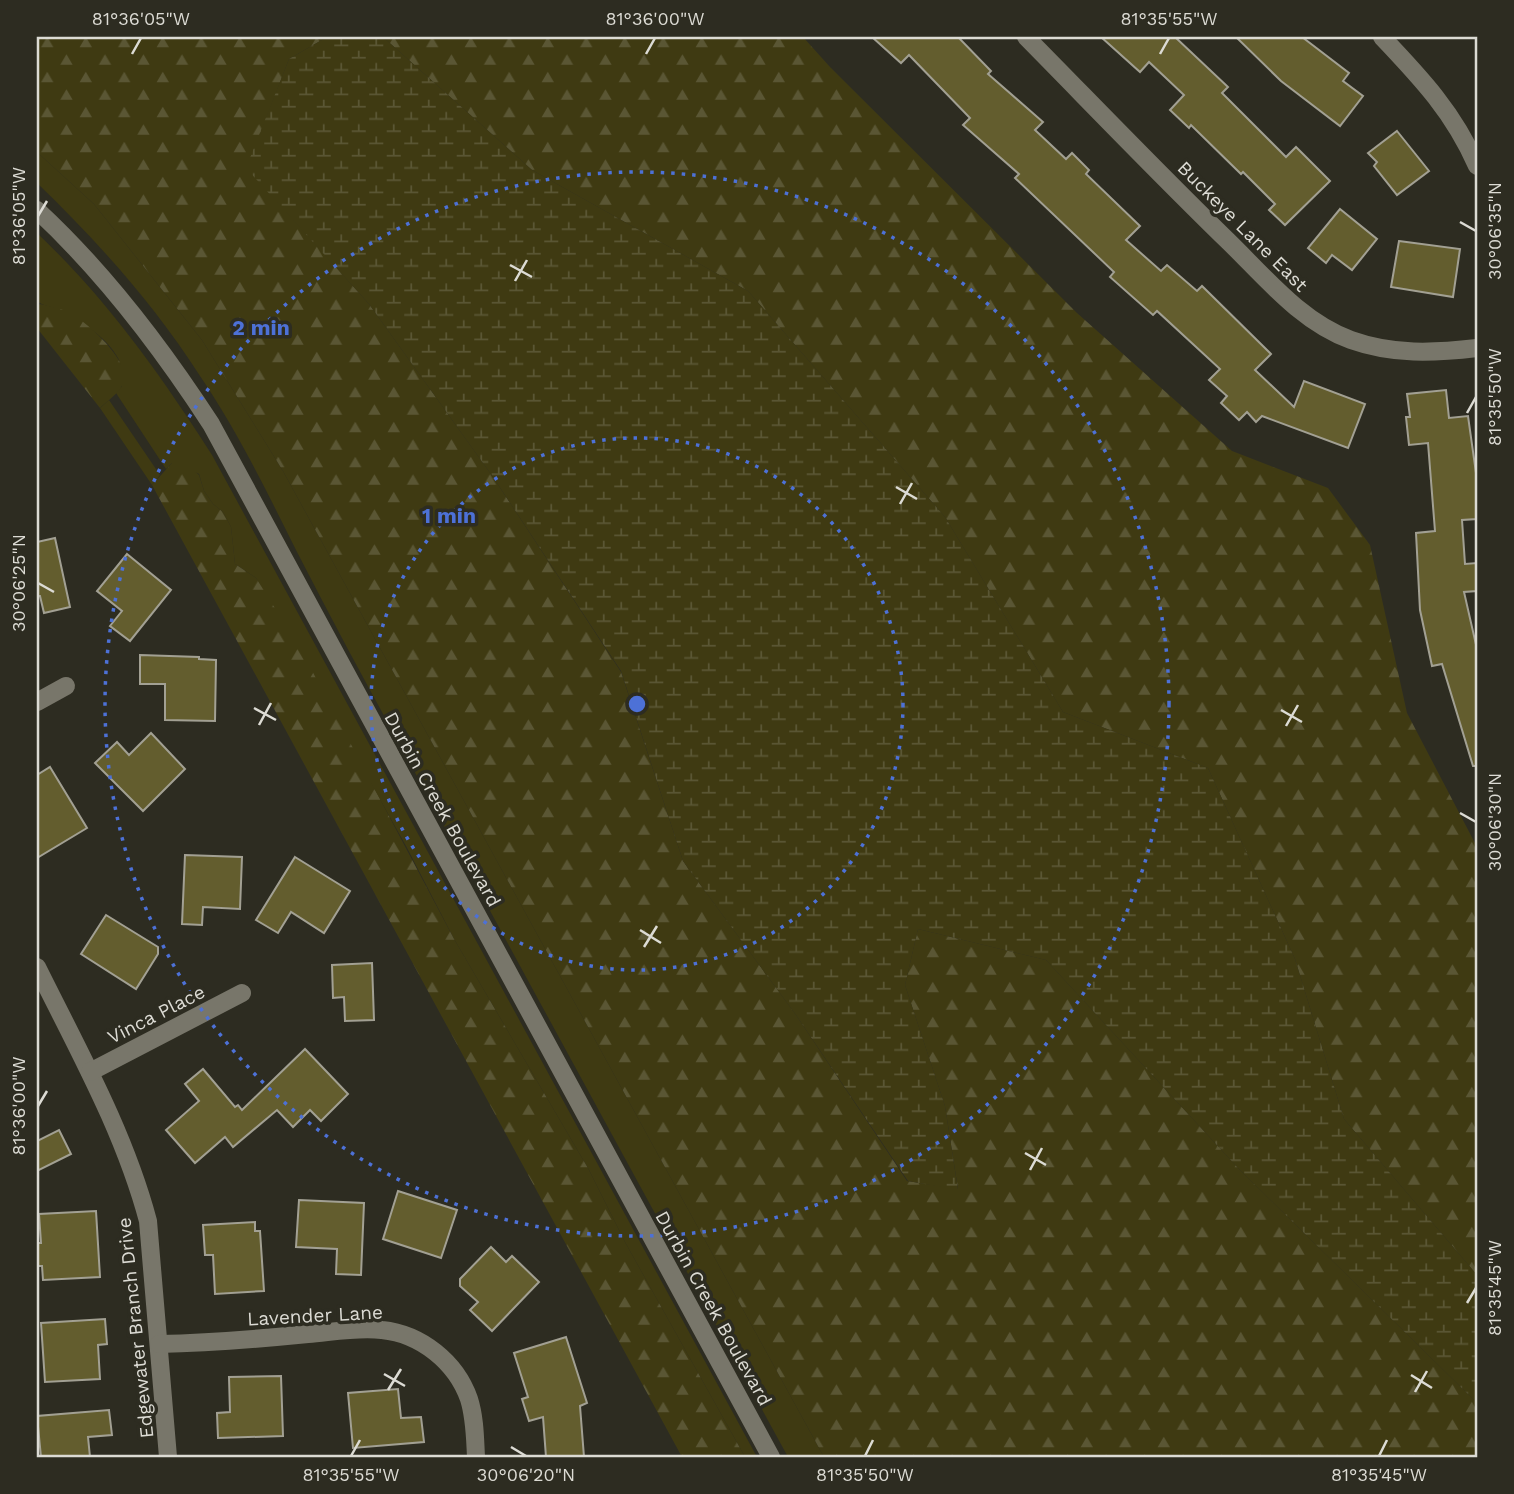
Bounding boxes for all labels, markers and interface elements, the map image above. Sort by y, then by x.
text: 81°36'05"W [92,8,190,29]
text: 81°36'00"W [606,8,704,29]
text: 81°35'55"W [1120,8,1218,29]
street label: Buckeye Lane East [1173,156,1313,296]
text: 81°36'05"W [8,167,29,265]
text: 30°06'35"N [1484,182,1505,280]
text: 2 min [232,315,290,340]
text: 81°35'50"W [1484,348,1505,446]
text: 1 min [422,503,476,528]
text: 30°06'25"N [8,534,29,632]
centre of rings [625,692,649,716]
street label: Durbin Creek Boulevard [379,708,506,911]
text: 30°06'30"N [1484,773,1505,871]
street label: Vinca Place [104,980,209,1049]
text: 81°36'00"W [8,1057,29,1155]
street label: Durbin Creek Boulevard [650,1207,777,1410]
street label: Edgewater Branch Drive [112,1216,159,1439]
text: 81°35'45"W [1484,1240,1505,1336]
street label: Lavender Lane [247,1300,383,1331]
text: 81°35'55"W [302,1464,400,1485]
text: 30°06'20"N [477,1464,575,1485]
text: 81°35'50"W [816,1464,914,1485]
text: 81°35'45"W [1331,1464,1427,1485]

